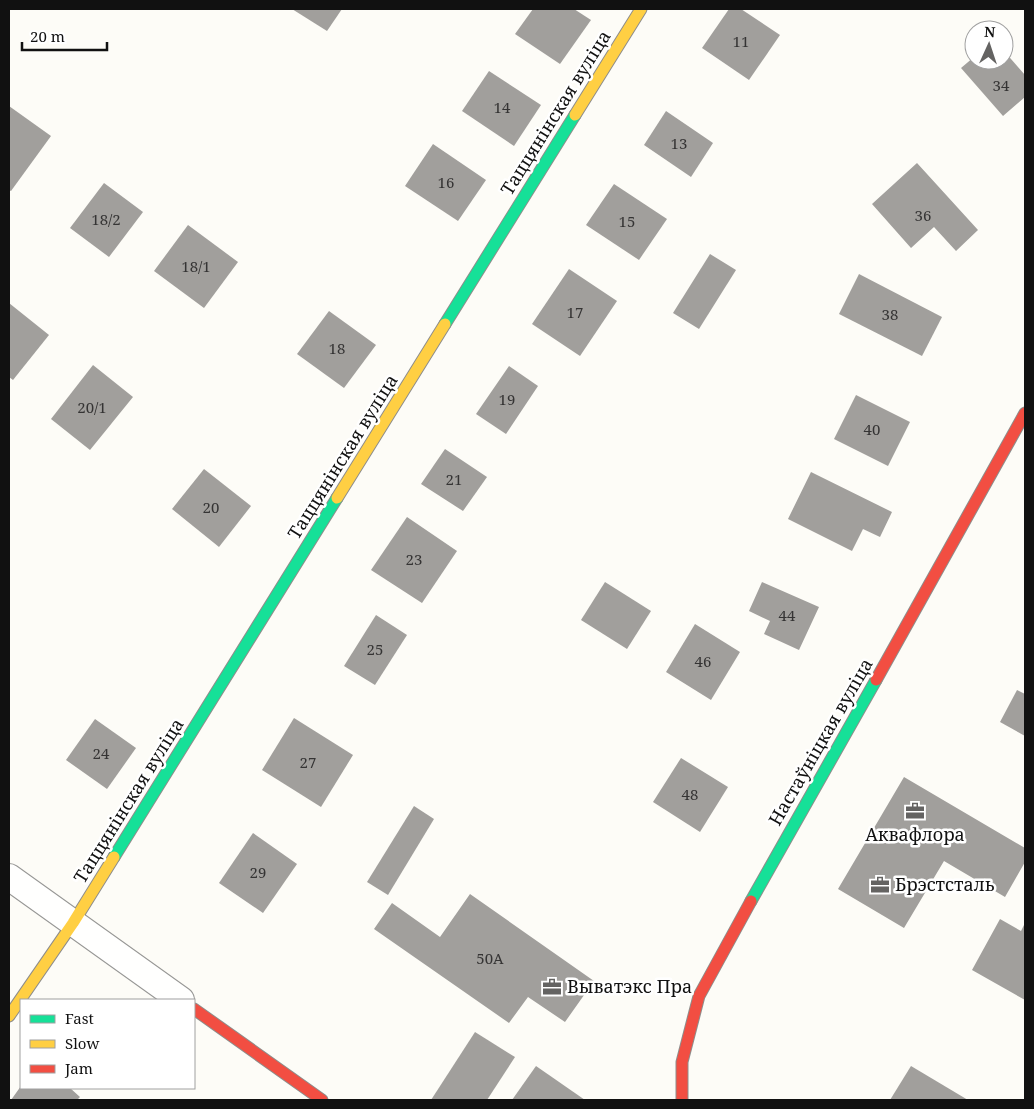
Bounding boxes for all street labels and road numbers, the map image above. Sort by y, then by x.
street label: Таццянінская вуліца [495,26,616,199]
street label: Таццянінская вуліца [282,370,403,543]
street label: Настаўніцкая вуліца [762,654,878,829]
street label: Таццянінская вуліца [68,714,189,887]

